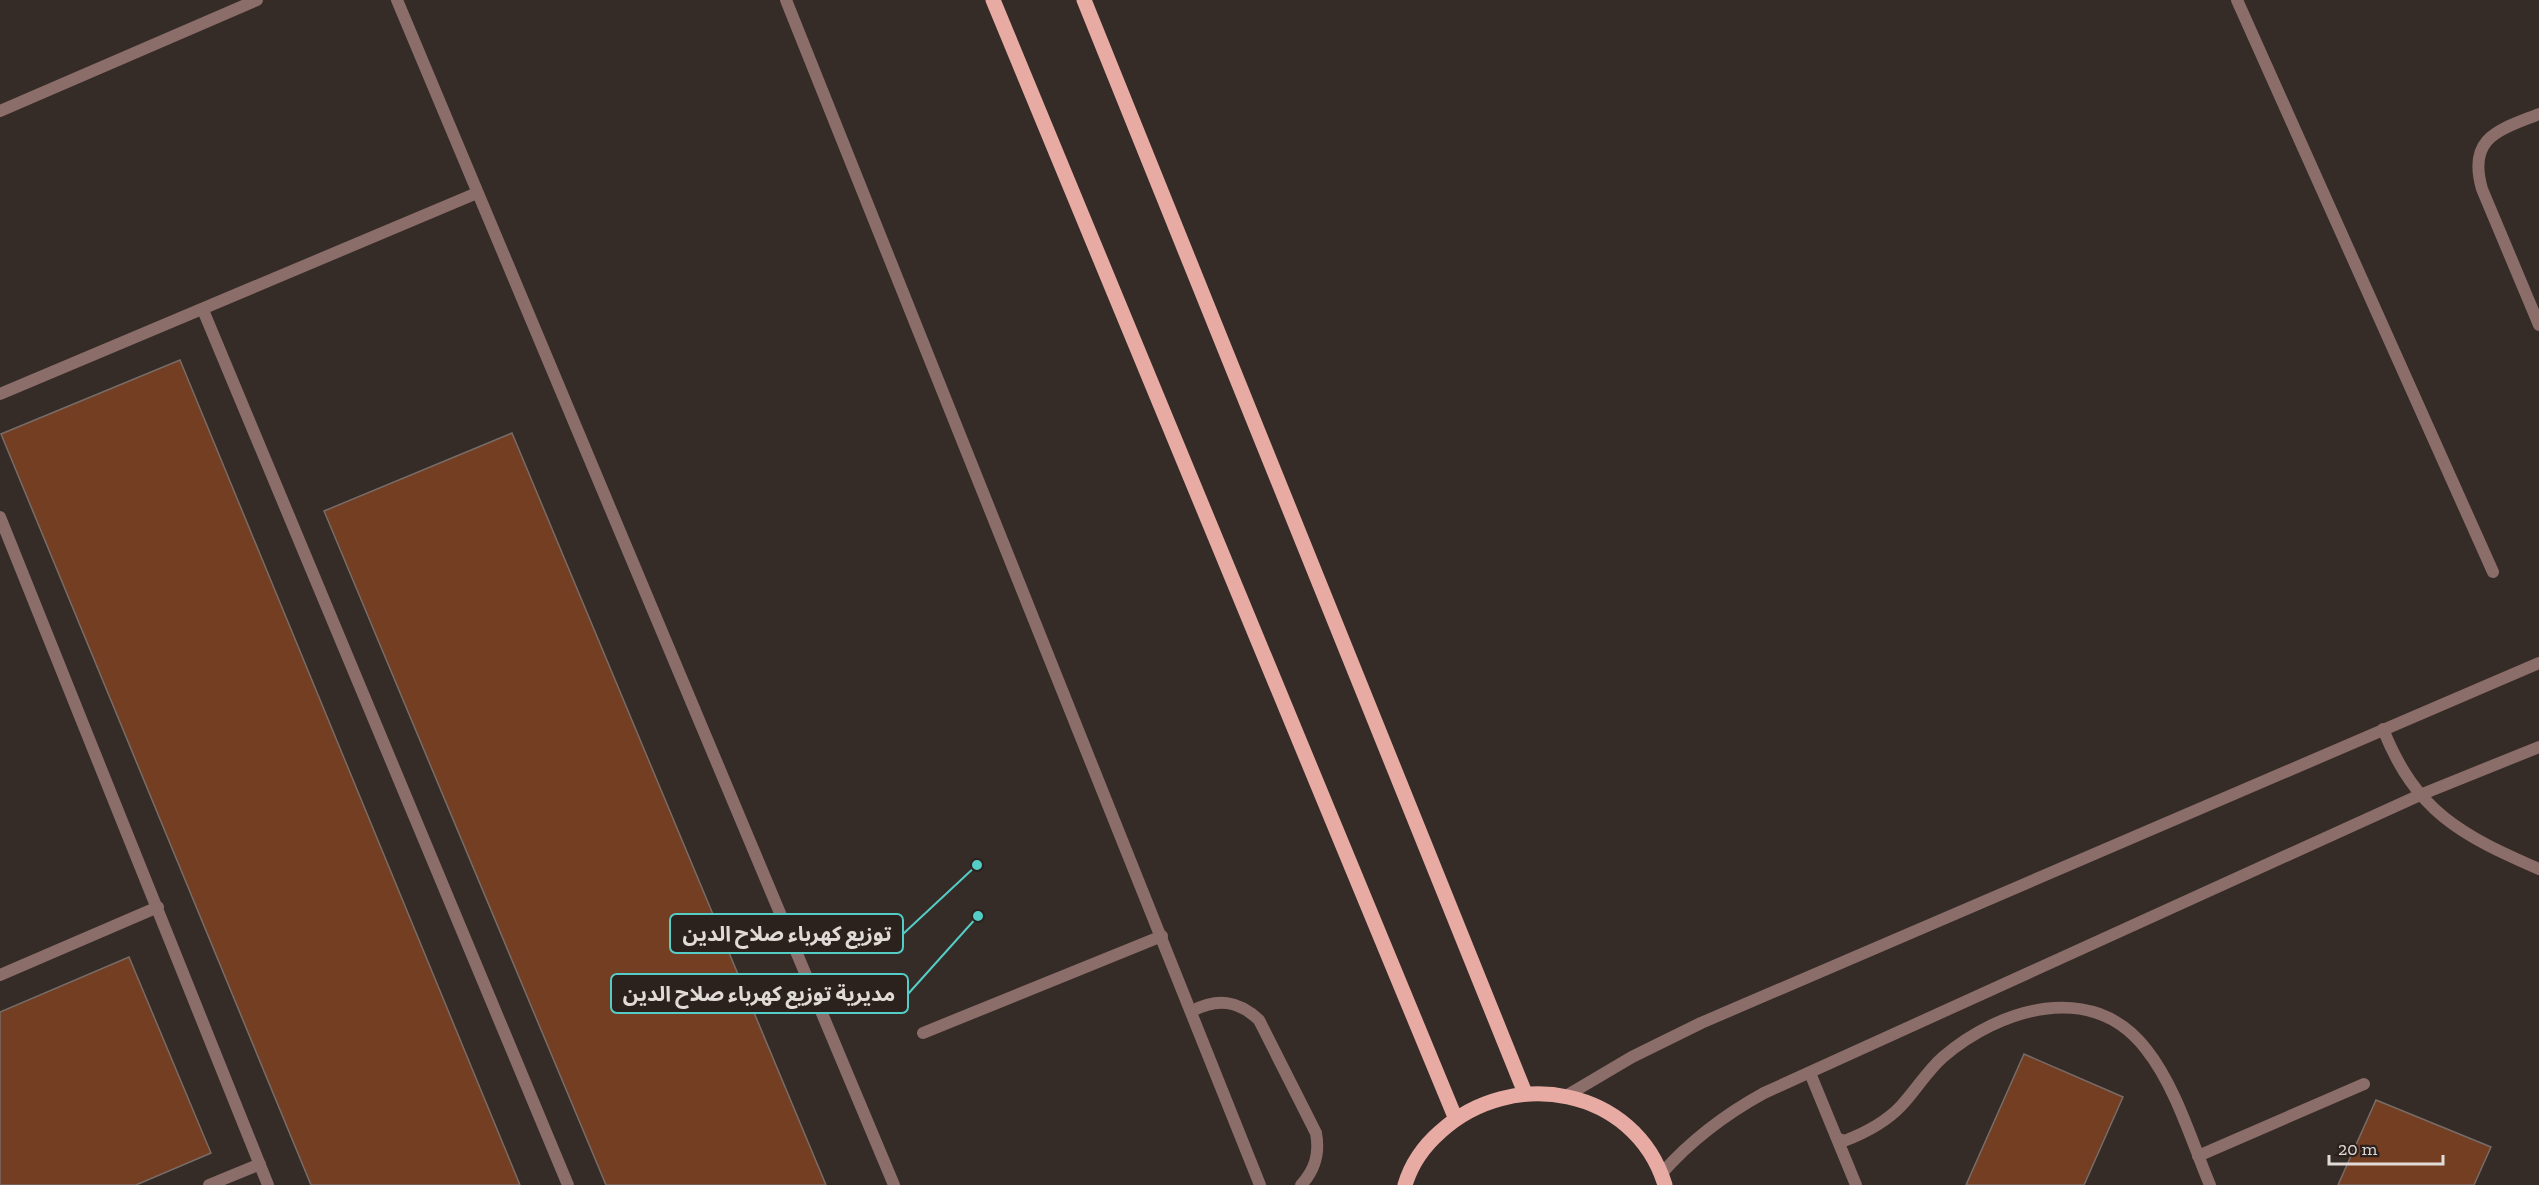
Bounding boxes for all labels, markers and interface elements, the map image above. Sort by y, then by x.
callout: توزيع كهرباء صلاح الدين [670,914,903,953]
text: توزيع كهرباء صلاح الدين [683,921,892,949]
callout: مديرية توزيع كهرباء صلاح الدين [611,974,908,1013]
text: مديرية توزيع كهرباء صلاح الدين [623,981,895,1009]
scale bar [2329,1128,2443,1166]
text: 20 m [2338,1138,2378,1160]

